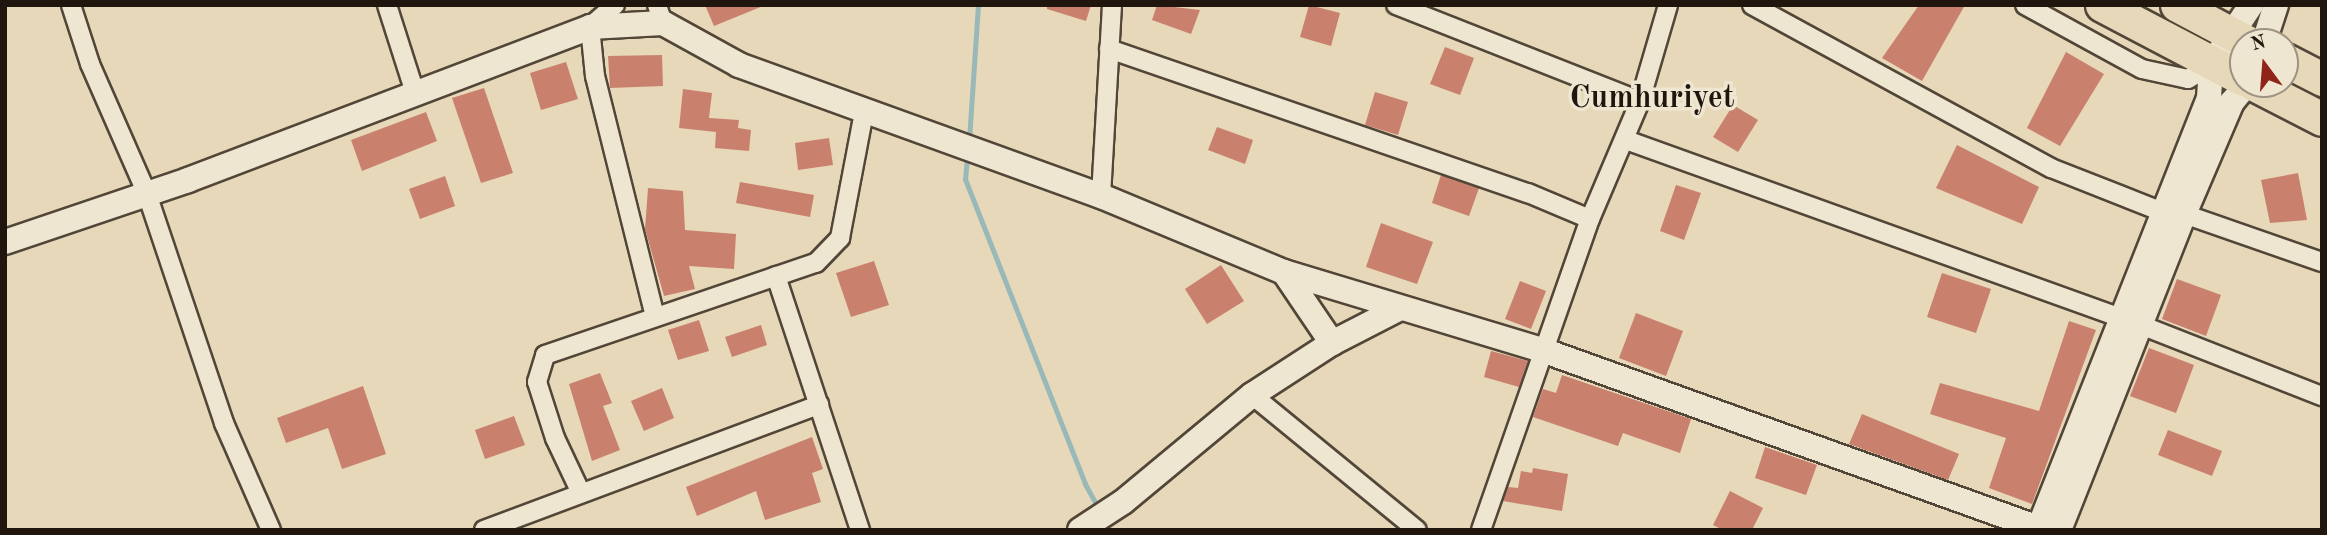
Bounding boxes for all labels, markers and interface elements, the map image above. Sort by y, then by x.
north arrow [2229,28,2299,98]
text: N [2249,33,2268,55]
district label: Cumhuriyet [1569,80,1735,118]

